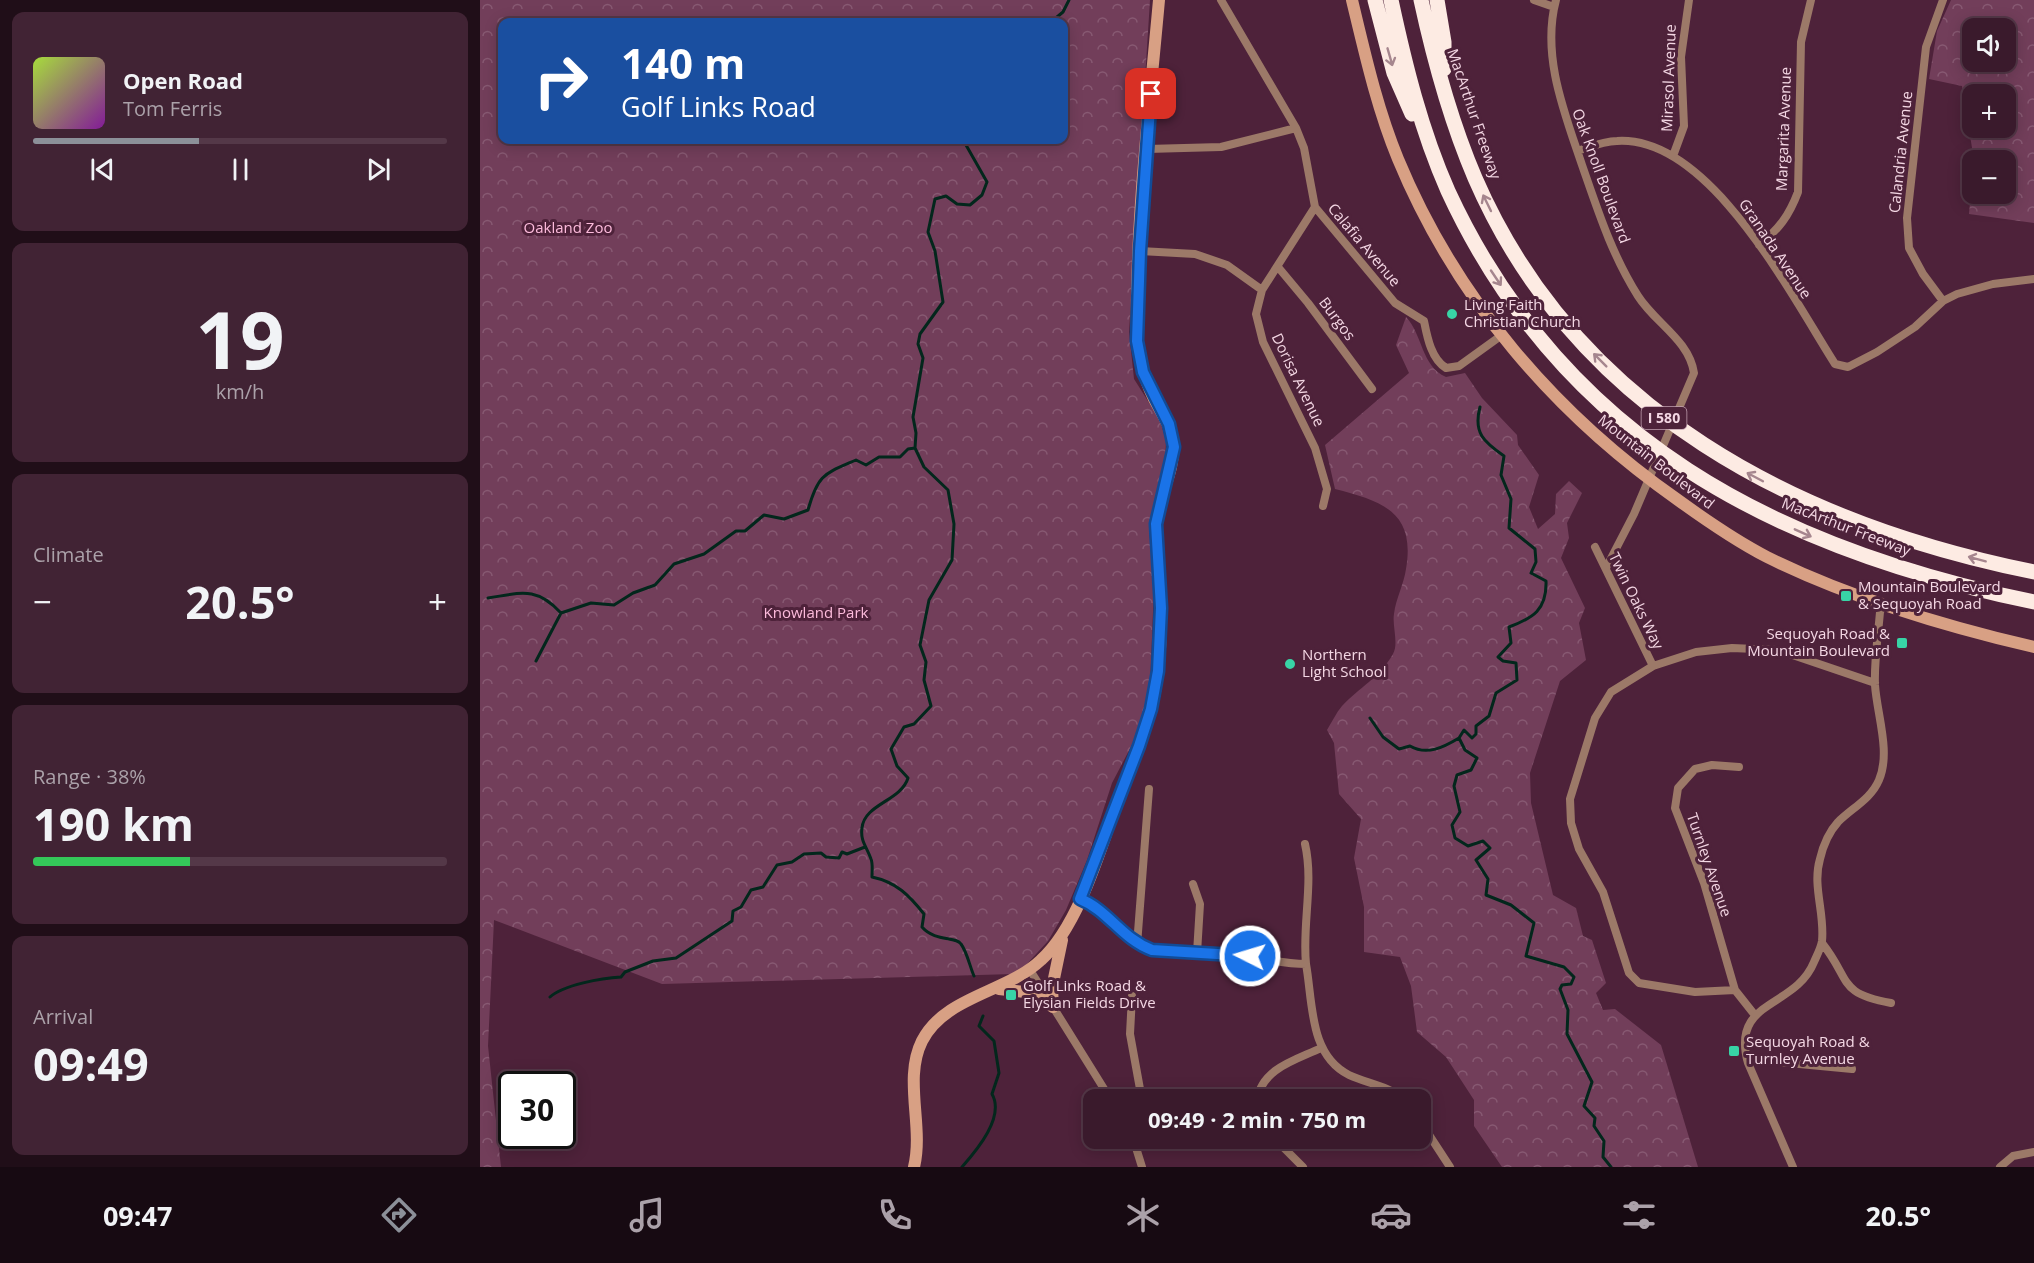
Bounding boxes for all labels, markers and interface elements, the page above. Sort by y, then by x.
map controls [1962,18,2016,204]
button: sound [1962,18,2016,72]
street label: Mirasol Avenue [1656,24,1680,132]
text: 140 m [621,34,745,91]
icon: right [522,42,600,120]
street label: MacArthur Freeway [1443,46,1507,182]
one-way arrow [1384,47,1396,66]
text: Open Road [123,65,243,95]
street label: Margarita Avenue [1771,67,1795,191]
pin [1125,68,1176,119]
icon: arrive [1134,77,1167,110]
button: + [1962,84,2016,138]
text: Golf Links Road [621,88,816,125]
street label: Calandria Avenue [1884,90,1916,214]
text: Tom Ferris [123,95,222,122]
street label: Oak Knoll Boulevard [1568,106,1636,246]
button: − [1962,150,2016,204]
icon: previous [86,153,119,186]
icon: pause [224,153,257,186]
icon: next [362,153,395,186]
one-way arrow [1480,194,1492,212]
street label: Granada Avenue [1735,195,1817,302]
street label: Calafia Avenue [1324,198,1406,290]
park label: Oakland Zoo [524,217,612,237]
one-way arrow [1490,269,1503,286]
text: 19 [195,286,285,392]
street label: Burgos [1315,293,1361,344]
place label: Living Faith Christian Church [1464,294,1581,331]
marker: Living Faith Christian Church [1445,307,1459,321]
street label: Dorisa Avenue [1268,330,1330,430]
one-way arrow [1593,353,1608,368]
text: km/h [216,378,264,405]
road number: I 580 [1642,407,1686,429]
street label: Mountain Boulevard [1594,409,1719,513]
one-way arrow [1747,471,1764,483]
street label: MacArthur Freeway [1779,492,1914,560]
one-way arrow [1793,528,1812,539]
text: Climate [33,541,104,568]
street label: Twin Oaks Way [1605,549,1669,653]
one-way arrow [1968,553,1987,564]
text: 20.5° [185,571,295,632]
place label: Mountain Boulevard & Sequoyah Road [1858,576,2001,613]
text: − [33,579,52,624]
text: + [428,579,447,624]
marker: Mountain Boulevard & Sequoyah Road [1839,589,1853,603]
park label: Knowland Park [764,602,869,622]
place label: Sequoyah Road & Mountain Boulevard [1747,623,1890,660]
marker: Sequoyah Road & Mountain Boulevard [1895,636,1909,650]
place label: Northern Light School [1302,644,1387,681]
marker: Northern Light School [1283,657,1297,671]
text: Range · 38% [33,763,146,790]
text: 190 km [33,793,194,854]
street label: Turnley Avenue [1683,810,1737,919]
position arrow [1218,924,1282,988]
place label: Golf Links Road & Elysian Fields Drive [1023,975,1156,1012]
marker: Golf Links Road & Elysian Fields Drive [1004,988,1018,1002]
text: Arrival [33,1003,93,1030]
place label: Sequoyah Road & Turnley Avenue [1746,1031,1870,1068]
text: 09:49 [33,1033,149,1094]
marker: Sequoyah Road & Turnley Avenue [1727,1044,1741,1058]
speed limit sign: 30 [498,1071,576,1149]
text: 09:49 · 2 min · 750 m [1148,1104,1366,1134]
icon: directions [378,1194,420,1236]
icon: music [626,1194,668,1236]
icon: phone [874,1194,916,1236]
icon: climate [1122,1194,1164,1236]
icon: car [1370,1194,1412,1236]
icon: filters [1618,1194,1660,1236]
text: 09:47 [103,1197,172,1234]
text: 20.5° [1865,1197,1931,1234]

